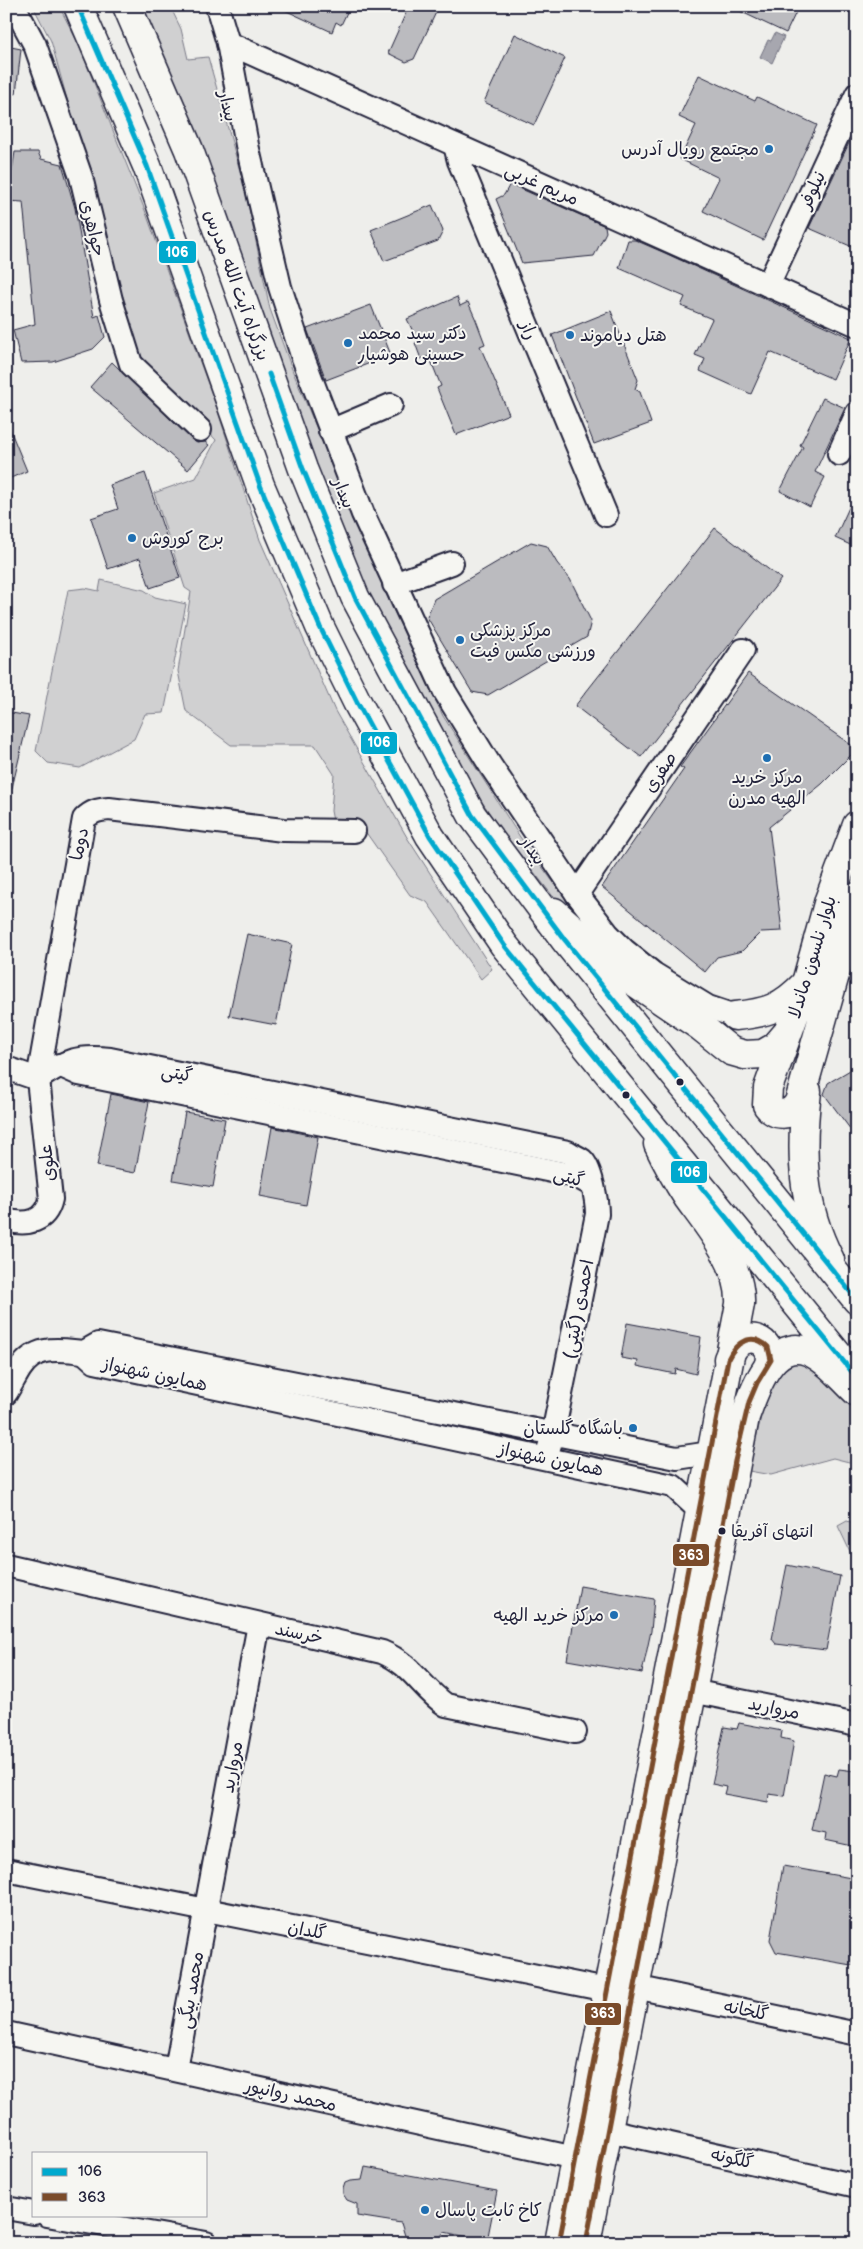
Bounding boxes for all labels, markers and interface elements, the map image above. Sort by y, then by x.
street label: بیدار [213,87,241,124]
place label: مجتمع رویال آدرس [621,139,759,162]
marker: مجتمع رویال آدرس [763,143,775,155]
street label: مریم غربی [501,159,582,213]
street label: نیلوفر [794,168,831,215]
street label: جواهری [74,198,110,259]
street label: بزرگراه آیت الله مدرس [199,207,274,364]
line badge: 106 [158,240,197,264]
text: 106 [165,244,189,261]
street label: راز [515,316,542,343]
place label: دکتر سید محمد حسینی هوشیار [357,323,467,365]
place label: هتل دیاموند [580,325,667,347]
marker: هتل دیاموند [564,329,576,341]
marker: دکتر سید محمد حسینی هوشیار [342,337,354,349]
street label: بیدار [327,473,359,512]
place label: برج کوروش [142,528,224,550]
marker: برج کوروش [126,532,138,544]
place label: مرکز پزشکی ورزشی مکس فیت [470,620,596,662]
marker: مرکز پزشکی ورزشی مکس فیت [454,634,466,646]
line badge: 106 [360,731,398,755]
text: 106 [367,734,391,751]
street label: صفری [639,748,682,797]
marker: مرکز خرید الهیه مدرن [761,752,773,764]
place label: مرکز خرید الهیه مدرن [728,767,806,809]
street label: دوما [66,826,93,862]
street label: بیدار [514,830,550,869]
street label: بلوار نلسون ماندلا [784,893,841,1021]
street label: گیتی [160,1060,194,1087]
unlabelled marker [675,1077,685,1087]
unlabelled marker [621,1090,631,1100]
street label: علوی [35,1143,61,1183]
line badge: 106 [670,1160,708,1184]
street label: گیتی [551,1163,587,1192]
text: 106 [677,1164,701,1181]
street label: احمدی (گیتی) [559,1258,598,1360]
street label: همایون شهنواز [98,1353,209,1397]
place label: باشگاه گلستان [523,1418,623,1439]
marker: باشگاه گلستان [627,1422,639,1434]
street label: همایون شهنواز [494,1438,605,1482]
place label: انتهای آفریقا [731,1522,813,1542]
marker: انتهای آفریقا [717,1526,727,1536]
line badge: 363 [672,1543,710,1567]
text: 363 [679,1547,703,1564]
place label: مرکز خرید الهیه [493,1605,604,1626]
marker: مرکز خرید الهیه [608,1609,620,1621]
street label: خرسند [273,1618,325,1649]
street label: مروارید [746,1693,802,1724]
street label: مروارید [217,1739,248,1795]
street label: گلدان [286,1917,328,1945]
street label: محمد بيگی [174,1950,209,2030]
street label: گلخانه [722,1996,771,2026]
line badge: 363 [584,2002,622,2026]
text: 363 [591,2005,615,2022]
street label: محمد روانپور [241,2074,339,2117]
street label: گلگونه [708,2143,756,2174]
legend [32,2152,208,2216]
text: 106 [78,2162,102,2181]
text: 363 [78,2188,106,2207]
place label: کاخ ثابت پاسال [435,2200,542,2222]
marker: کاخ ثابت پاسال [419,2204,431,2216]

